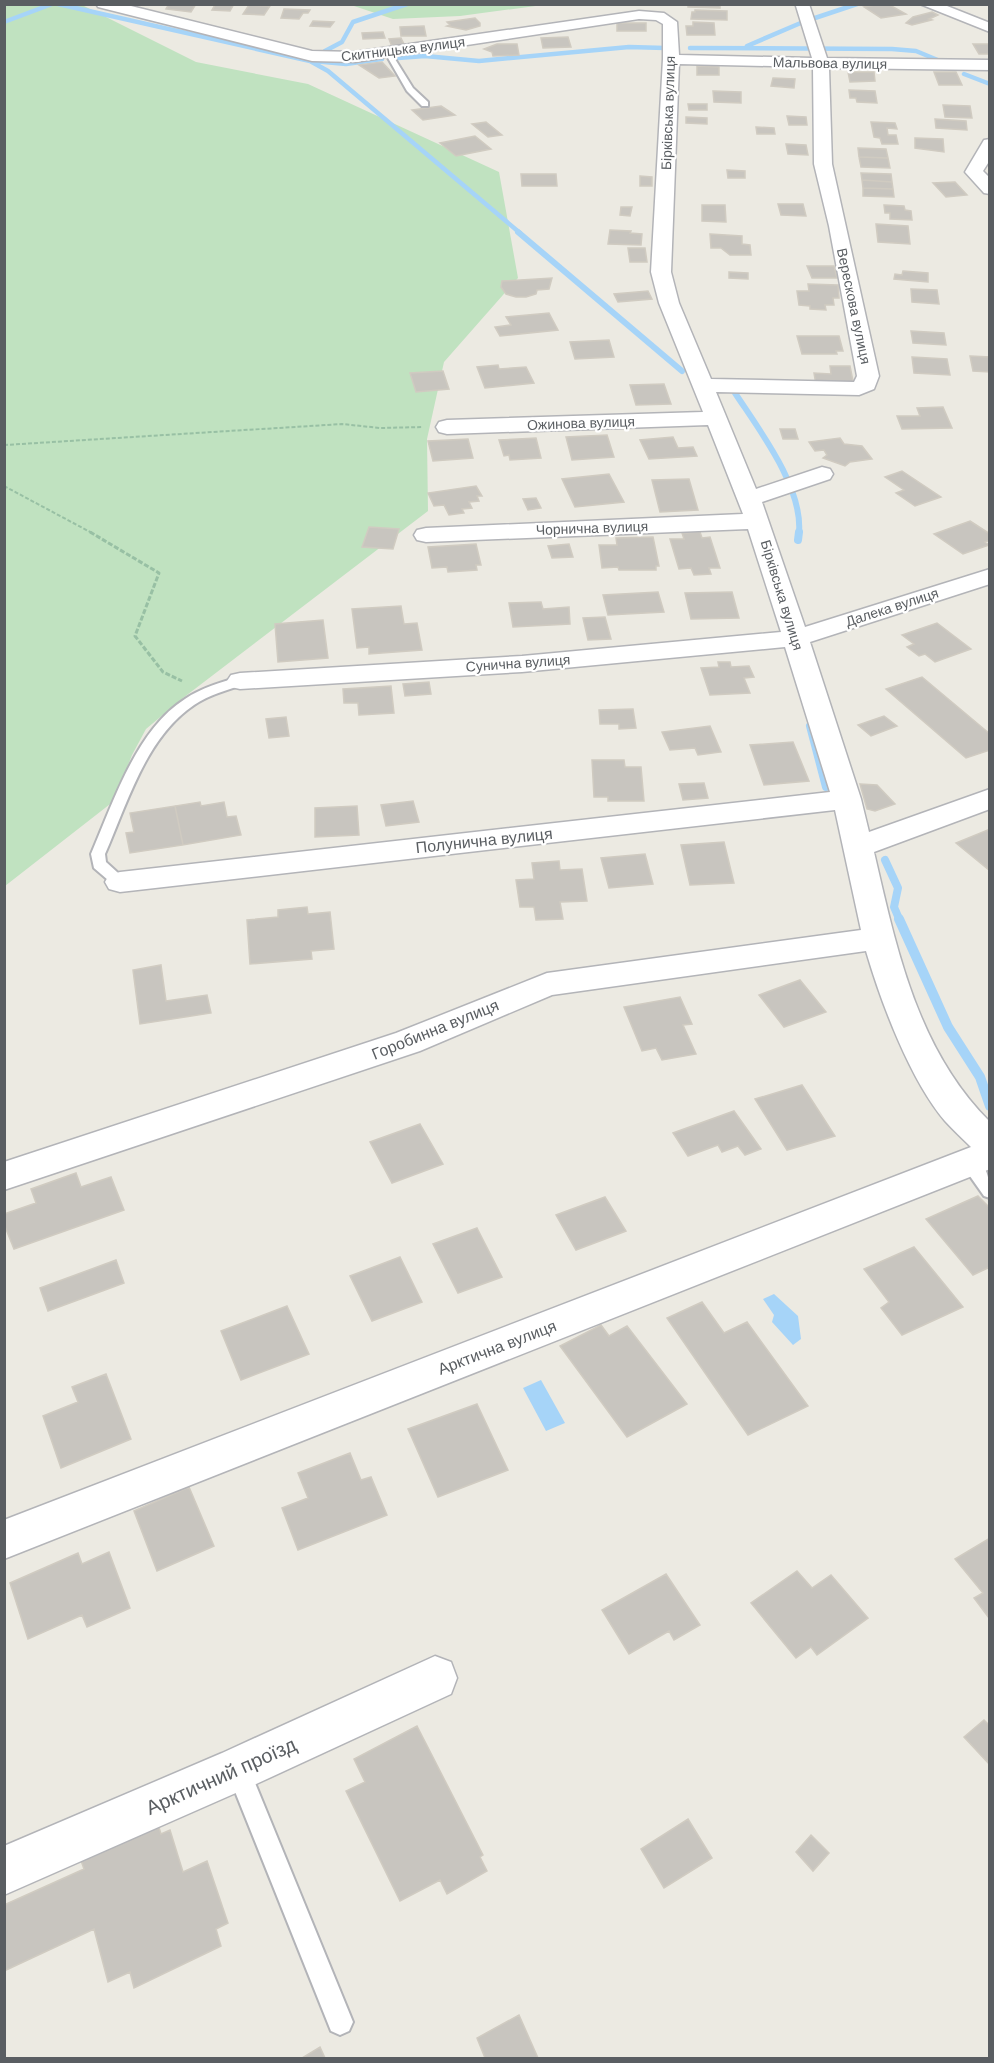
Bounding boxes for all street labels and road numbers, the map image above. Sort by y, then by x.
street label: Скитницька вулиця [340,33,466,65]
street label: Мальвова вулиця [773,54,887,72]
street label: Бірківська вулиця [658,56,678,170]
street label: Верескова вулиця [834,247,874,365]
street label: Ожинова вулиця [527,413,635,433]
street label: Чорнична вулиця [535,518,649,538]
street label: Бірківська вулиця [758,538,806,652]
street label: Далека вулиця [844,584,940,630]
street label: Сунична вулиця [465,651,571,675]
street label: Полунична вулиця [415,825,553,856]
street label: Горобинна вулиця [369,996,501,1063]
street label: Арктична вулиця [436,1317,559,1378]
street label: Арктичний проїзд [142,1733,300,1819]

